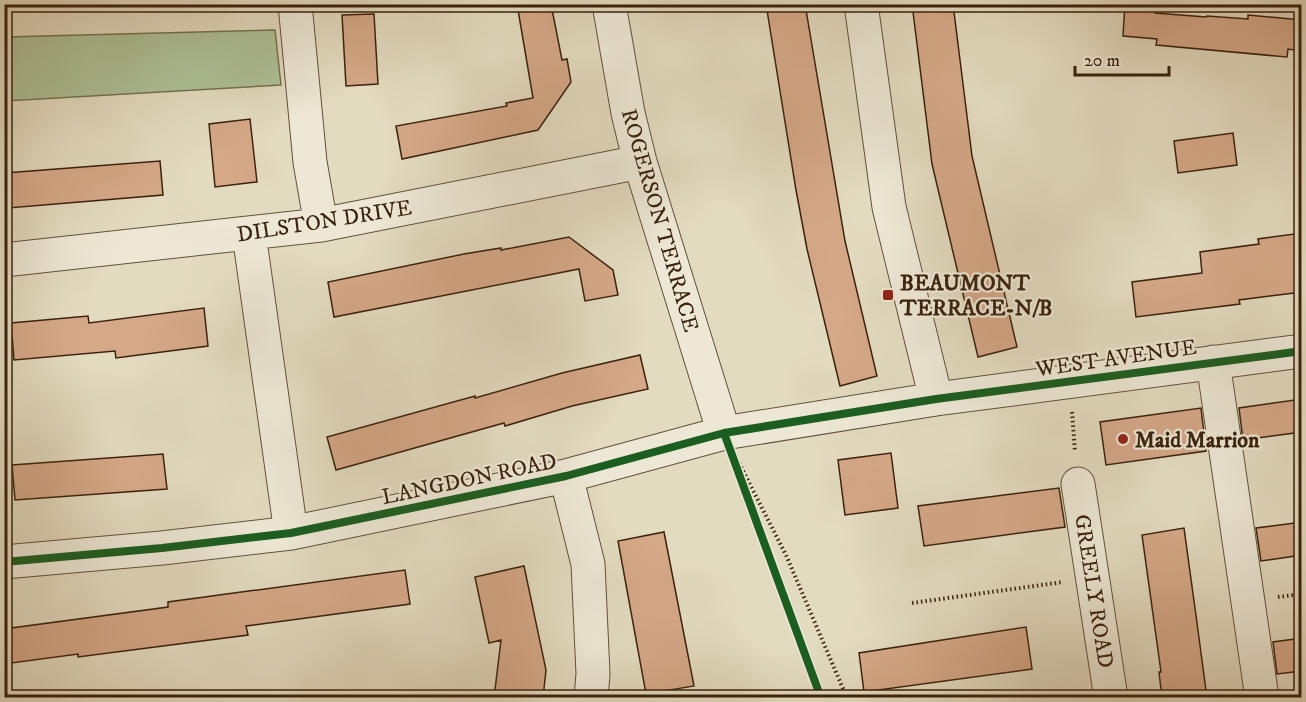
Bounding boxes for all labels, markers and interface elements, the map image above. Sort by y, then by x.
scale bar [1075,39,1170,77]
text: 20 m [1084,50,1120,72]
street label: ROGERSON TERRACE [615,106,704,335]
street label: DILSTON DRIVE [235,194,414,249]
place label: BEAUMONT TERRACE-N/B [899,270,1052,322]
marker: BEAUMONT TERRACE-N/B [881,288,895,302]
street label: WEST AVENUE [1033,334,1198,383]
place label: Maid Marrion [1135,427,1260,454]
marker: Maid Marrion [1116,432,1130,446]
street label: LANGDON ROAD [379,448,559,511]
street label: GREELY ROAD [1068,512,1119,670]

